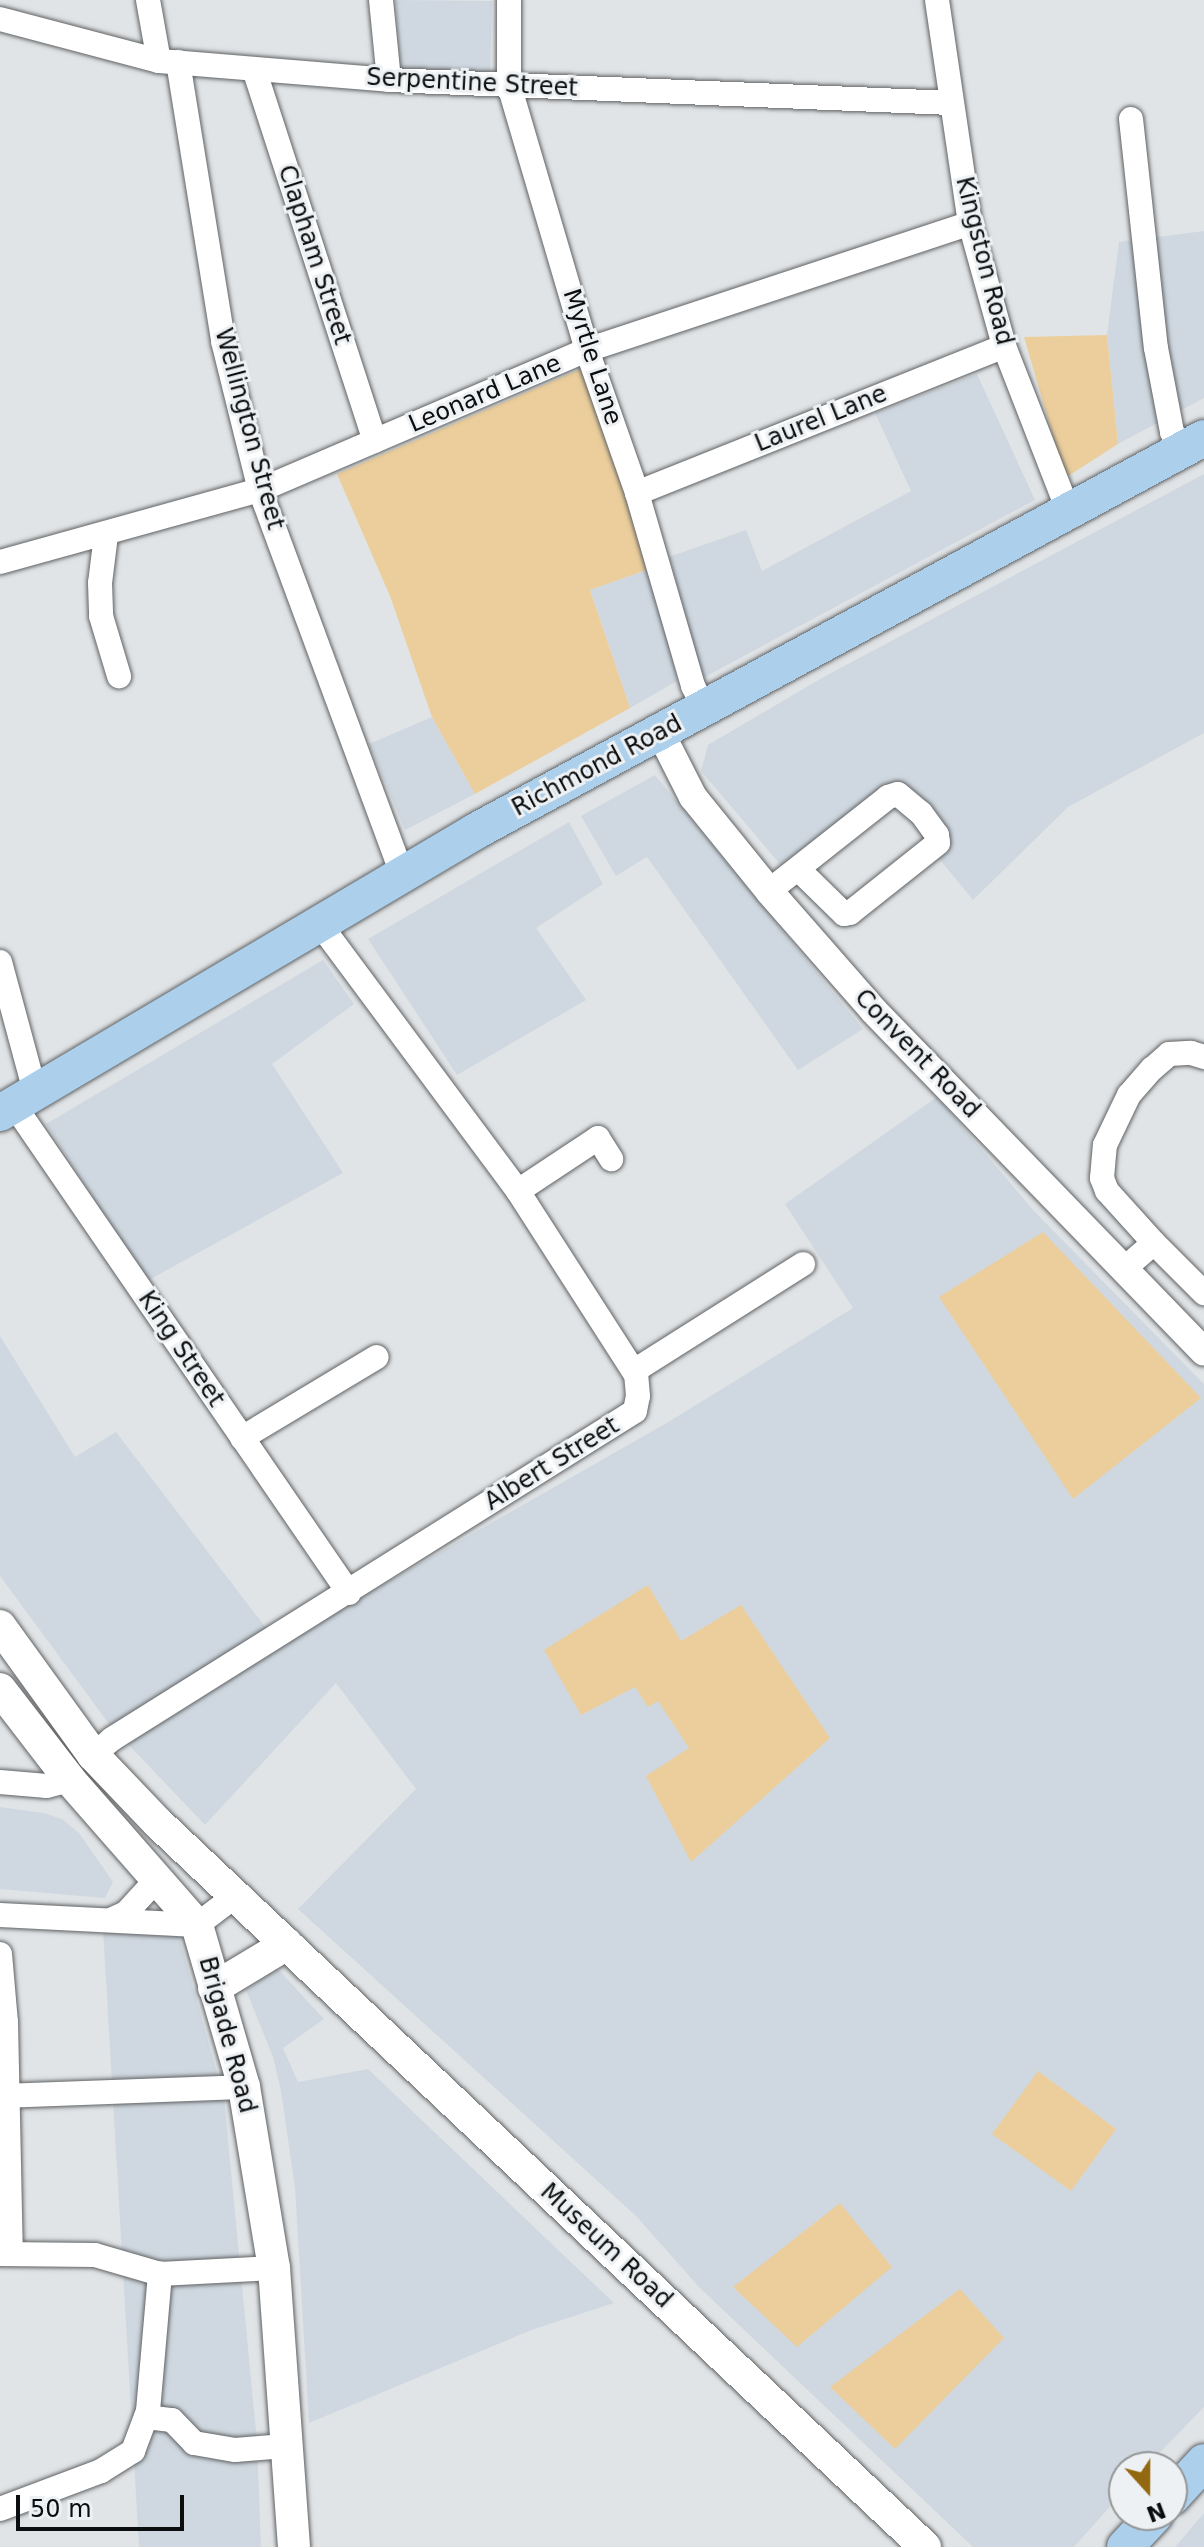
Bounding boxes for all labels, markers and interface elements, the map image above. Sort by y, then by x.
street label: Serpentine Street [366,63,578,103]
street label: Clapham Street [271,162,357,348]
street label: Kingston Road [949,174,1019,348]
street label: Myrtle Lane [556,285,628,429]
street label: Wellington Street [208,325,290,533]
street label: Leonard Lane [404,349,566,439]
street label: Laurel Lane [751,379,891,459]
street label: Richmond Road [507,709,687,823]
street label: Convent Road [848,984,986,1124]
street label: King Street [132,1286,230,1412]
street label: Albert Street [480,1411,624,1517]
street label: Brigade Road [192,1954,262,2116]
street label: Museum Road [534,2178,678,2314]
north arrow [1108,2451,1188,2531]
scale bar [20,2479,188,2529]
text: 50 m [30,2495,92,2523]
text: N [1143,2497,1169,2527]

